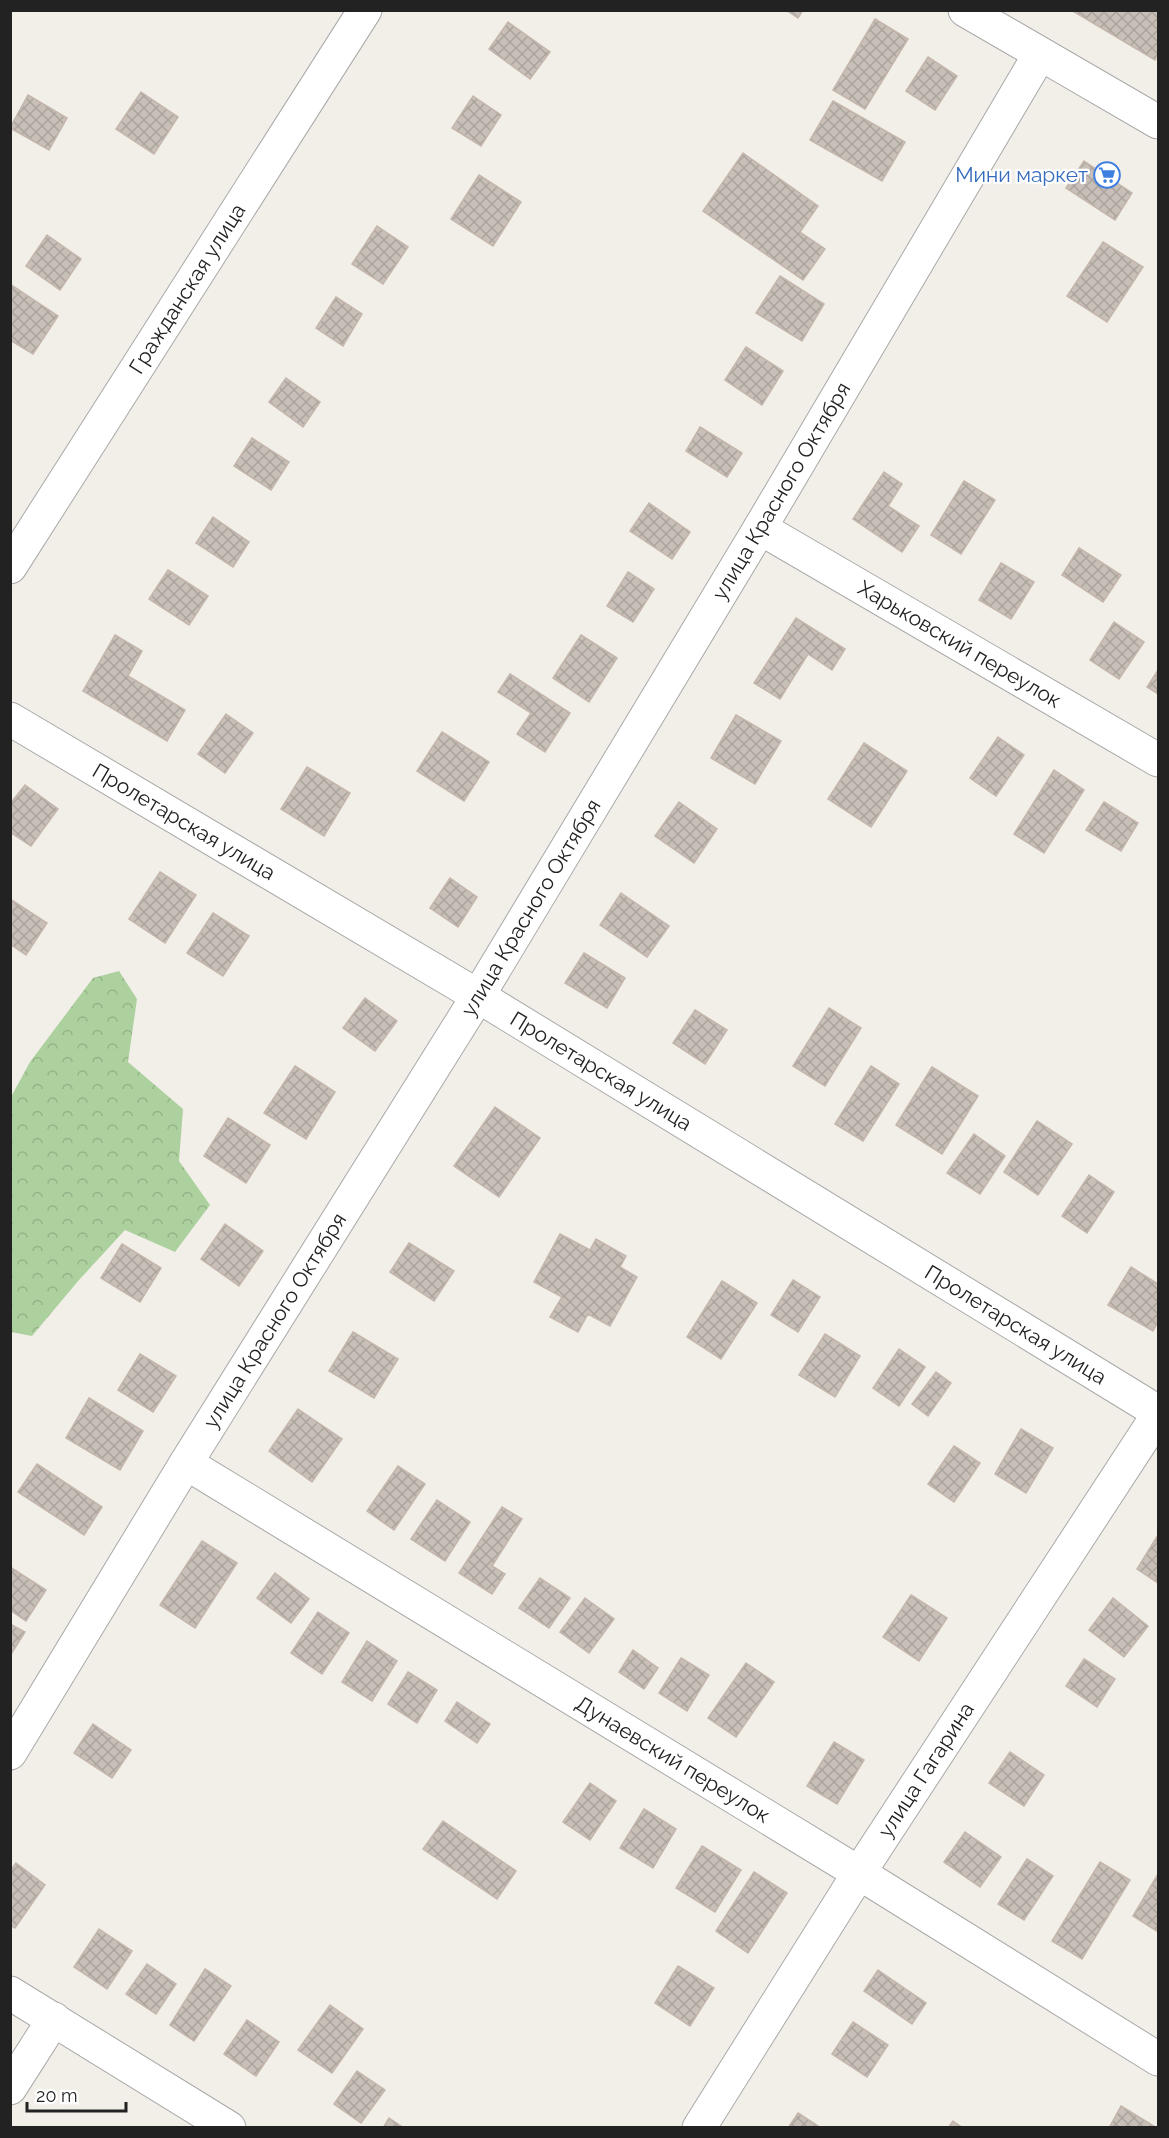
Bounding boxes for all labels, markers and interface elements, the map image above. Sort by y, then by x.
supermarket icon: Мини маркет [1092,160,1122,190]
place label: Мини маркет [955,162,1088,187]
street label: Гражданская улица [124,199,250,378]
street label: улица Красного Октября [707,377,855,604]
street label: Харьковский переулок [854,575,1066,713]
street label: Пролетарская улица [88,758,280,885]
street label: улица Красного Октября [456,794,606,1021]
street label: Пролетарская улица [506,1006,697,1136]
street label: улица Красного Октября [198,1208,351,1433]
street label: Пролетарская улица [921,1259,1111,1389]
street label: Дунаевский переулок [571,1690,775,1828]
street label: улица Гагарина [873,1698,979,1842]
scale bar [27,2075,126,2113]
text: 20 m [36,2085,78,2106]

